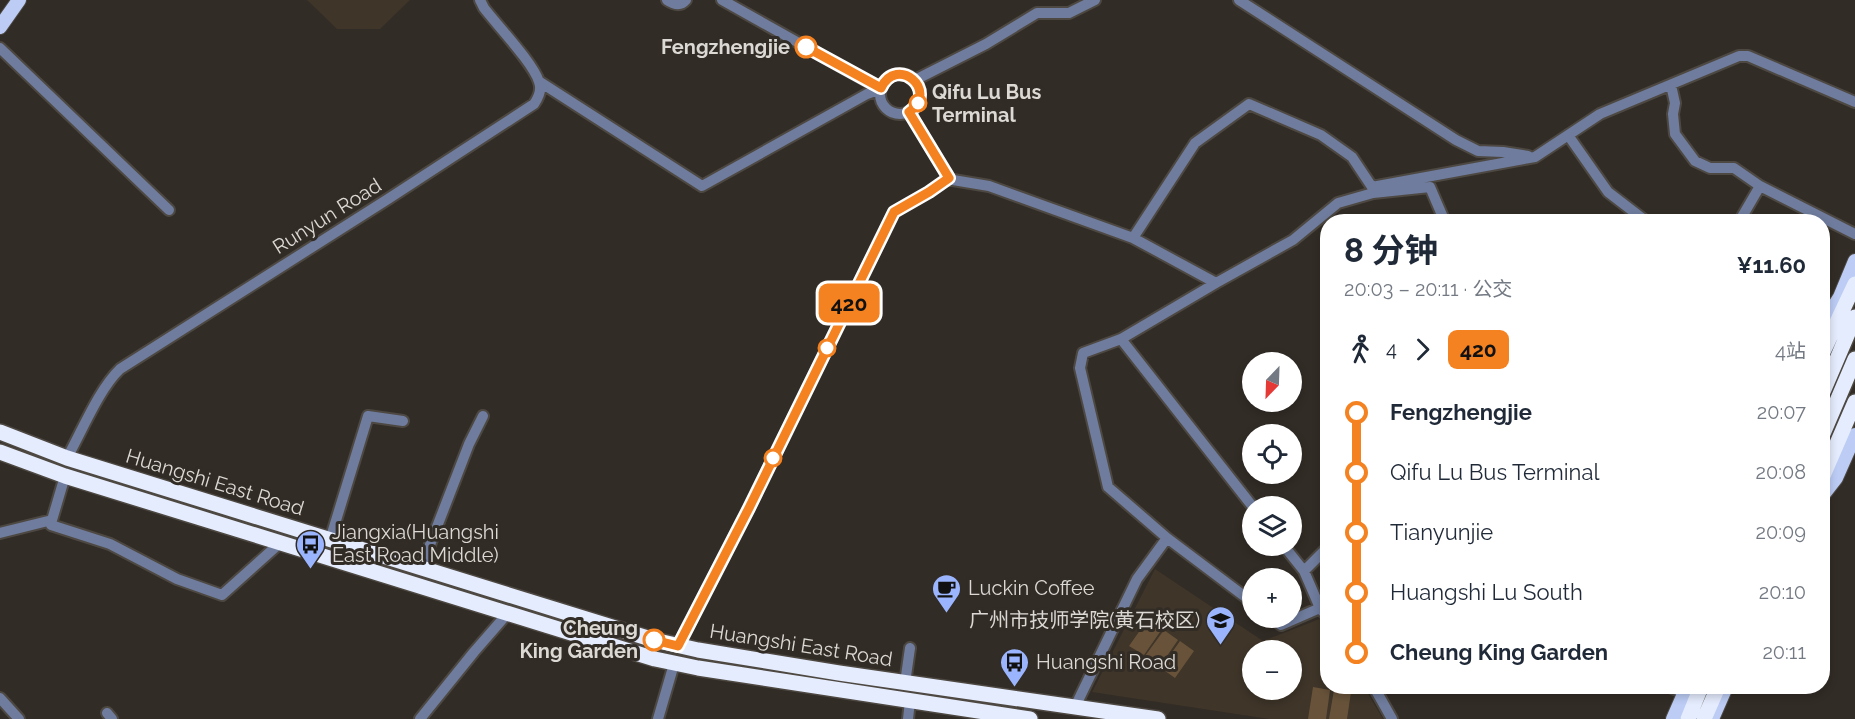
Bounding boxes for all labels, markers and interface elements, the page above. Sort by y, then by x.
place label: Fengzhengjie [661,35,790,59]
marker: Fengzhengjie [795,36,817,58]
place label: Qifu Lu Bus Terminal [932,80,1041,127]
marker: Qifu Lu Bus Terminal [909,94,927,112]
street label: Runyun Road [268,173,386,259]
text: 8 分钟 [1344,231,1438,270]
text: ¥11.60 [1737,252,1806,278]
text: 20:03 – 20:11 · 公交 [1344,277,1512,301]
line badge: 420 [814,284,884,322]
text: 420 [831,291,867,316]
icon: walk [1344,333,1377,366]
icon: forward [1406,333,1439,366]
text: 4 [1386,337,1397,361]
text: 420 [1460,337,1497,362]
unlabelled marker [818,339,836,357]
text: 4站 [1775,339,1806,363]
north arrow [1242,352,1302,412]
map controls [1242,352,1302,700]
text: Fengzhengjie [1390,399,1532,425]
text: 20:07 [1757,400,1806,424]
button: locate [1242,424,1302,484]
street label: Huangshi East Road [123,444,307,520]
unlabelled marker [764,449,782,467]
text: Qifu Lu Bus Terminal [1390,459,1599,485]
text: 20:08 [1755,460,1806,484]
button: layers [1242,496,1302,556]
text: Tianyunjie [1390,519,1493,545]
place label: Jiangxia(Huangshi East Road Middle) [332,520,499,567]
text: 20:09 [1756,520,1806,544]
bus stop icon: Jiangxia(Huangshi East Road Middle) [295,528,327,570]
button: + [1242,568,1302,628]
cafe icon: Luckin Coffee [931,572,963,614]
place label: Luckin Coffee [968,576,1095,600]
text: Huangshi Lu South [1390,579,1583,605]
text: 20:10 [1759,580,1806,604]
school or university icon: 广州市技师学院(黄石校区) [1205,604,1237,646]
place label: 广州市技师学院(黄石校区) [969,608,1200,632]
place label: Cheung King Garden [519,616,638,663]
street label: Huangshi East Road [708,619,894,671]
marker: Cheung King Garden [643,629,665,651]
text: Cheung King Garden [1390,639,1608,665]
button: − [1242,640,1302,700]
text: 20:11 [1762,640,1806,664]
bus stop icon: Huangshi Road [999,646,1031,688]
place label: Huangshi Road [1036,650,1176,674]

